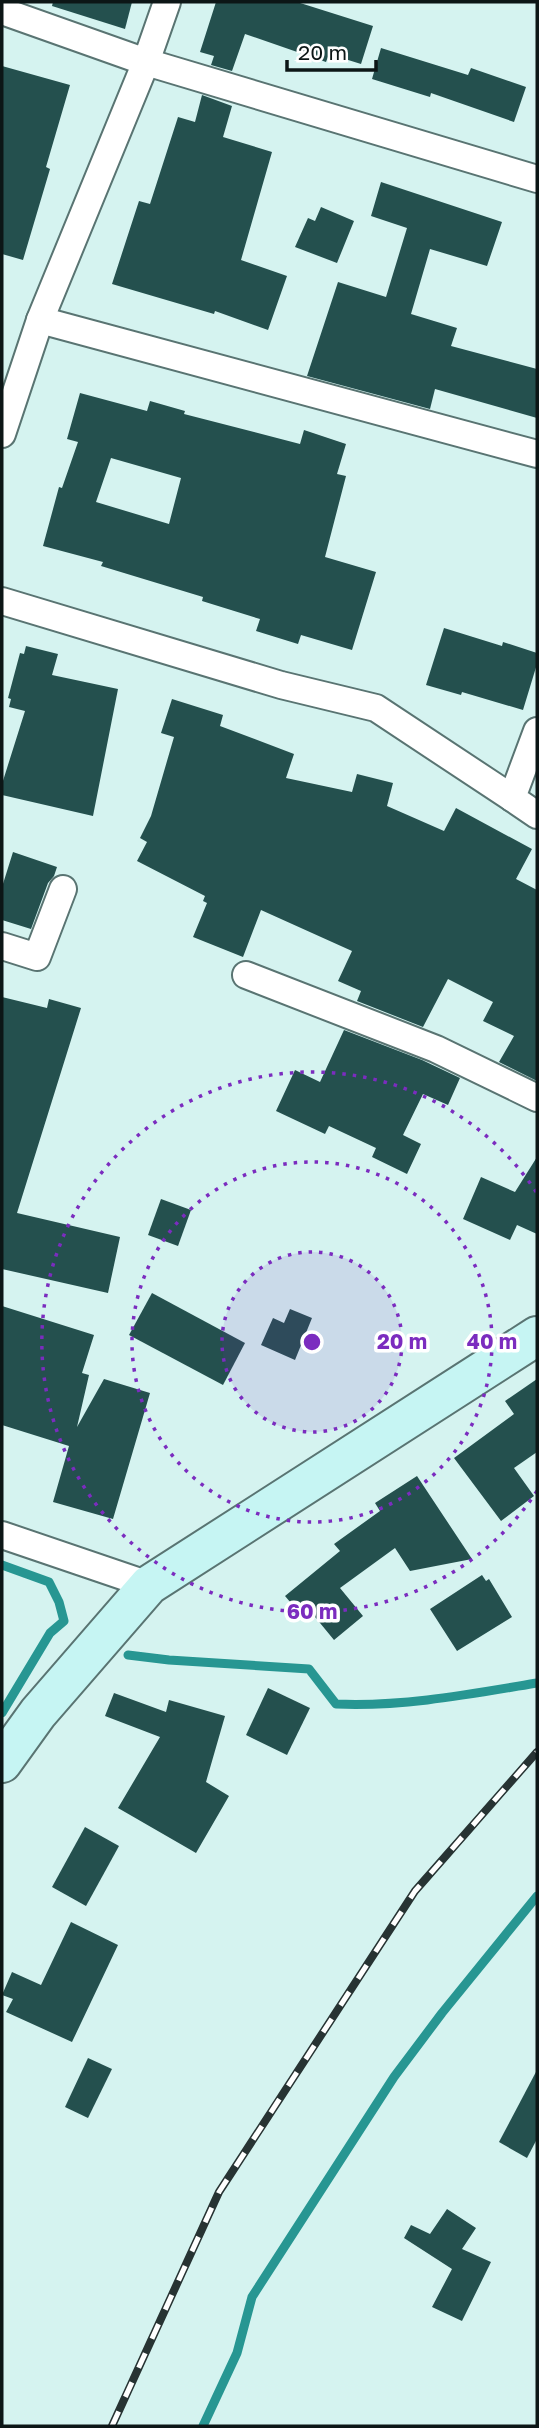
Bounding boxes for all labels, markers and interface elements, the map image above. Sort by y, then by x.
scale bar [287,28,376,72]
text: 20 m [298,39,347,65]
text: 20 m [377,1328,427,1354]
text: 40 m [467,1328,517,1354]
centre of rings [300,1330,324,1354]
text: 60 m [287,1598,337,1624]

